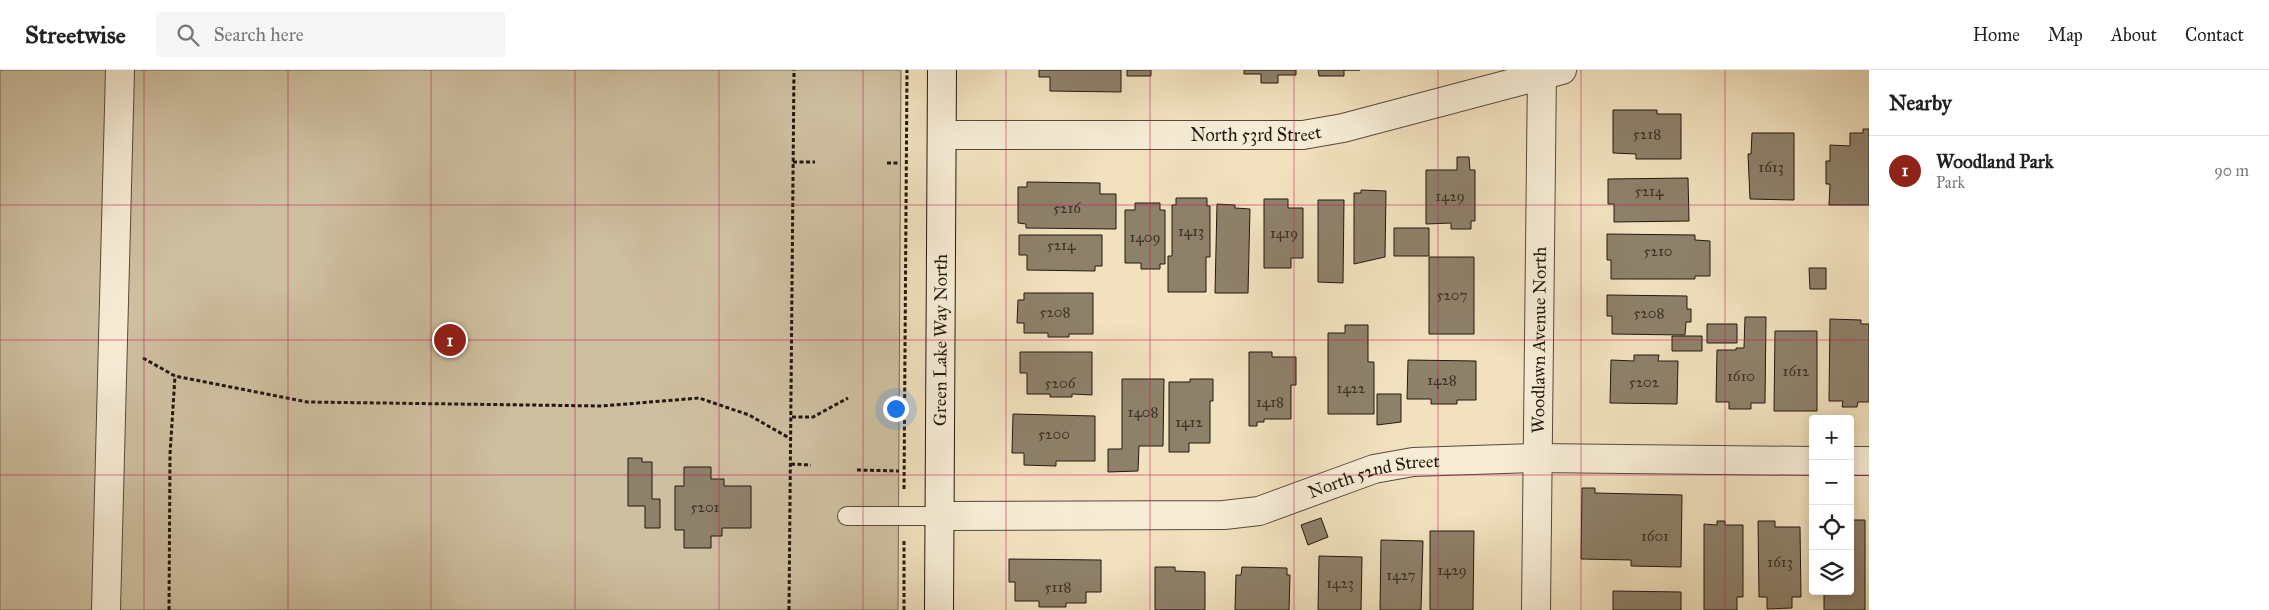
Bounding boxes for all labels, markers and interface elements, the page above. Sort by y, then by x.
search box [156,12,506,57]
text: Streetwise [25,20,126,50]
icon: search [174,21,202,49]
text: Search here [214,23,304,46]
text: Home [1973,24,2020,46]
text: Map [2048,24,2083,46]
text: About [2111,24,2157,46]
text: Contact [2185,24,2244,46]
text: Nearby [1889,90,1952,116]
street label: North 53rd Street [1190,121,1324,146]
house number: 5218 [1633,125,1661,143]
text: Woodland Park [1936,150,2054,173]
house number: 1613 [1758,158,1784,176]
text: 1 [1902,161,1908,180]
text: 90 m [2214,161,2249,180]
text: Park [1936,173,1965,192]
house number: 5214 [1635,182,1664,200]
house number: 1429 [1435,187,1465,205]
house number: 5216 [1053,199,1082,217]
house number: 1413 [1178,222,1204,240]
house number: 1419 [1270,224,1298,242]
house number: 1409 [1129,228,1161,246]
house number: 5214 [1047,236,1076,254]
house number: 5210 [1644,242,1672,260]
street label: Woodlawn Avenue North [1527,246,1551,434]
street label: Green Lake Way North [929,254,952,426]
house number: 5207 [1436,286,1468,304]
house number: 5208 [1039,303,1071,321]
house number: 5208 [1633,304,1665,322]
pin: 1 [434,321,466,359]
house number: 1612 [1783,362,1810,380]
house number: 1610 [1727,367,1755,385]
house number: 1428 [1427,371,1457,389]
house number: 5202 [1629,373,1660,391]
house number: 5206 [1045,374,1077,392]
house number: 1422 [1336,379,1366,397]
house number: 1418 [1256,393,1284,411]
your location [883,396,909,422]
house number: 1408 [1128,403,1159,421]
house number: 1412 [1175,413,1203,431]
map controls [1809,415,1854,595]
button: + [1809,415,1854,460]
house number: 5200 [1038,425,1070,443]
street label: North 52nd Street [1305,450,1441,503]
button: − [1809,460,1854,505]
house number: 5201 [691,498,720,516]
button: locate [1809,505,1854,550]
house number: 1601 [1641,527,1669,545]
button: layers [1809,550,1854,595]
house number: 1613 [1767,553,1793,571]
house number: 1429 [1437,561,1467,579]
house number: 1427 [1386,566,1416,584]
house number: 1423 [1326,574,1354,592]
house number: 5118 [1045,578,1071,596]

